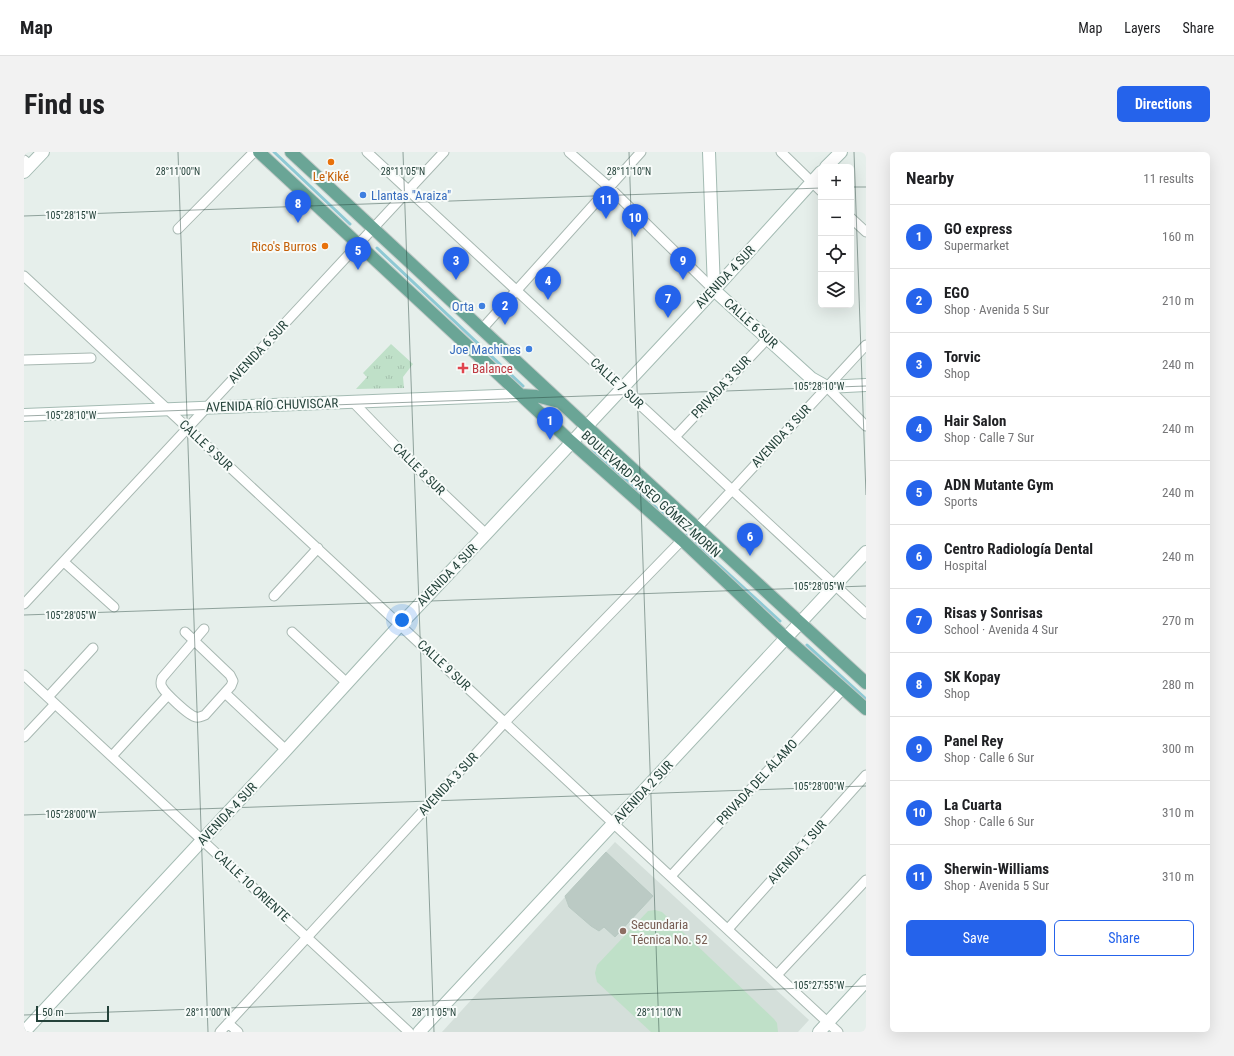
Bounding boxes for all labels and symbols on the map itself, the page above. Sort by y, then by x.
marker: Le'Kiké [326,157,336,167]
text: 28°11'00"N [156,166,200,177]
text: 28°11'05"N [381,166,425,177]
text: 28°11'10"N [607,166,651,177]
place label: Le'Kiké [313,169,349,184]
pin: 11 [593,186,619,219]
place label: Llantas "Araiza" [371,188,451,203]
pin: 8 [285,190,311,223]
marker: Llantas "Araiza" [358,190,368,200]
pin: 10 [622,204,648,237]
text: 105°28'15"W [46,210,97,221]
pin: 5 [345,237,371,270]
place label: Rico's Burros [251,239,317,254]
marker: Rico's Burros [320,241,330,251]
street label: AVENIDA 4 SUR [692,243,758,311]
pin: 3 [443,247,469,280]
pin: 9 [670,247,696,280]
pin: 4 [535,267,561,300]
pin: 7 [655,285,681,318]
pin: 2 [492,292,518,325]
street label: CALLE 6 SUR [721,295,781,351]
place label: Orta [452,299,474,314]
marker: Orta [477,301,487,311]
street label: AVENIDA 6 SUR [225,318,291,386]
place label: Joe Machines [449,342,521,357]
marker: Joe Machines [524,344,534,354]
street label: PRIVADA 3 SUR [688,353,754,421]
street label: CALLE 7 SUR [587,355,647,411]
place label: Balance [472,361,513,376]
marker: Balance [457,362,469,374]
text: 105°28'10"W [794,381,845,392]
street label: AVENIDA RÍO CHUVISCAR [206,395,339,415]
street label: AVENIDA 3 SUR [748,402,814,470]
pin: 1 [537,407,563,440]
text: 105°28'10"W [46,410,97,421]
street label: CALLE 9 SUR [176,417,236,473]
street label: BOULEVARD PASEO GÓMEZ MORÍN [578,428,724,560]
street label: CALLE 8 SUR [390,440,448,498]
pin: 6 [737,523,763,556]
street label: AVENIDA 4 SUR [414,541,480,609]
text: 105°28'05"W [794,581,845,592]
text: 105°28'05"W [46,610,97,621]
your location [392,610,412,630]
street label: CALLE 9 SUR [414,637,474,693]
street label: PRIVADA DEL ÁLAMO [714,736,801,828]
street label: AVENIDA 3 SUR [415,750,481,818]
street label: AVENIDA 2 SUR [610,758,676,826]
street label: AVENIDA 4 SUR [194,780,260,848]
text: 105°28'00"W [794,781,845,792]
text: 105°28'00"W [46,809,97,820]
street label: AVENIDA 1 SUR [765,817,829,887]
street label: CALLE 10 ORIENTE [211,847,293,925]
place label: Secundaria Técnica No. 52 [631,917,708,947]
marker: Secundaria Técnica No. 52 [618,926,628,936]
text: 105°27'55"W [794,980,845,991]
scale bar [36,1004,109,1023]
text: 28°11'00"N [186,1007,230,1018]
text: 28°11'05"N [412,1007,456,1018]
text: 28°11'10"N [637,1007,681,1018]

